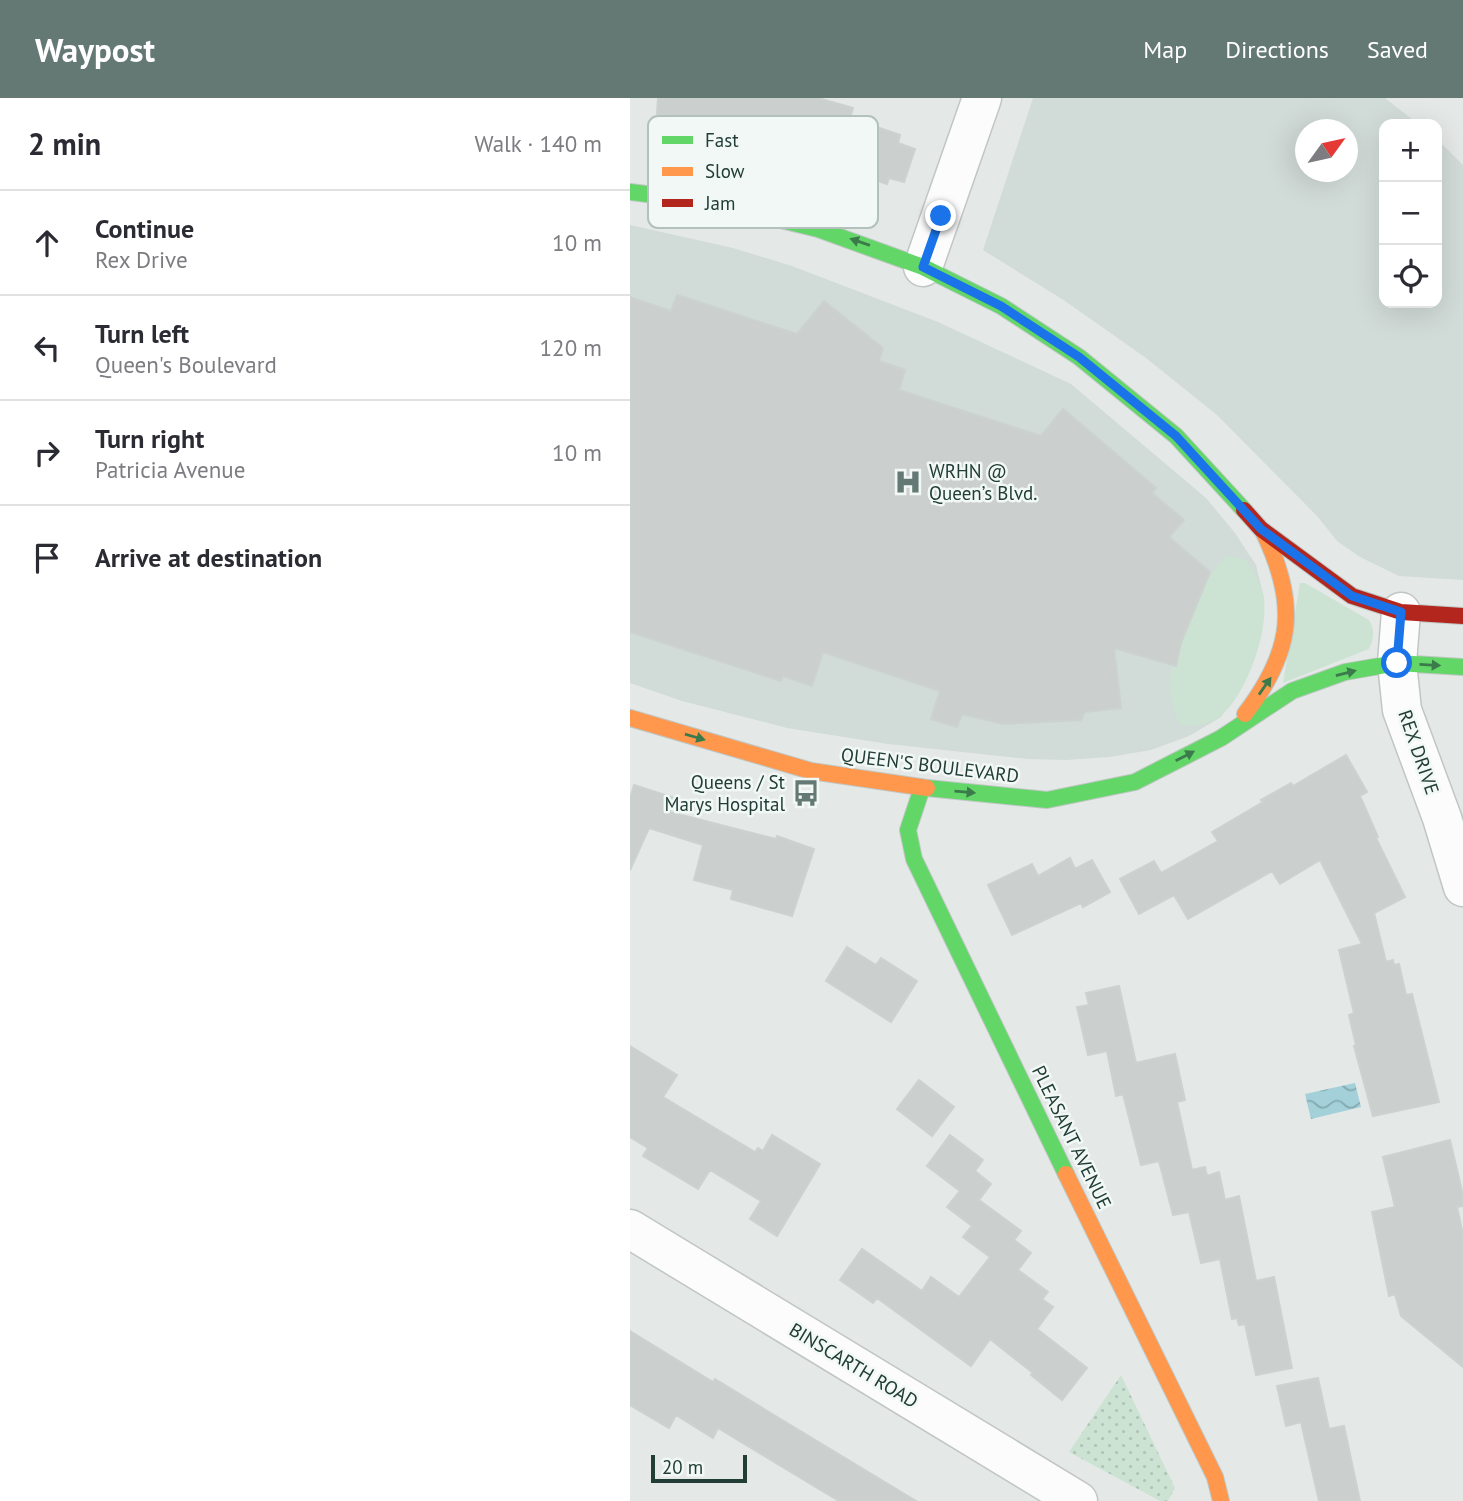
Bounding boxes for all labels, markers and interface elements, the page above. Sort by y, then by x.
text: Waypost [35,28,155,71]
text: Map [1143,34,1187,65]
text: Directions [1225,34,1329,65]
text: Saved [1367,34,1428,65]
legend [648,116,878,228]
north arrow [1295,119,1358,182]
map controls [1379,119,1442,308]
button: + [1379,119,1442,182]
text: 2 min [28,124,101,163]
text: Fast [705,128,739,152]
text: Walk · 140 m [475,129,602,158]
text: Slow [705,159,745,183]
button: − [1379,182,1442,245]
text: Jam [704,191,735,215]
route end [925,200,956,231]
text: Continue [95,212,194,245]
icon: ahead [28,224,66,262]
text: 10 m [552,228,602,257]
one-way arrow [849,236,870,247]
text: Rex Drive [95,245,188,274]
button: locate [1379,245,1442,308]
text: Turn left [95,317,189,350]
icon: left [28,329,66,367]
text: 120 m [540,333,602,362]
text: Queen's Boulevard [95,350,277,379]
text: Turn right [95,422,204,455]
icon: right [28,434,66,472]
text: 10 m [552,438,602,467]
text: Patricia Avenue [95,455,245,484]
place label: WRHN @ Queen’s Blvd. [929,459,1037,505]
hospital icon: WRHN @ Queen’s Blvd. [893,467,923,497]
icon: arrive [28,539,66,577]
text: Arrive at destination [95,541,322,574]
route start [1381,647,1412,678]
one-way arrow [1419,660,1441,671]
one-way arrow [1335,667,1357,678]
one-way arrow [1258,677,1272,695]
street label: REX DRIVE [1393,706,1445,798]
one-way arrow [685,732,707,743]
street label: QUEEN'S BOULEVARD [840,742,1020,788]
one-way arrow [1175,751,1195,762]
place label: Queens / St Marys Hospital [664,770,786,816]
bus stop icon: Queens / St Marys Hospital [791,778,821,808]
one-way arrow [955,787,977,798]
street label: PLEASANT AVENUE [1027,1061,1117,1213]
street label: BINSCARTH ROAD [785,1317,923,1413]
scale bar [651,1452,747,1484]
text: 20 m [662,1455,703,1479]

